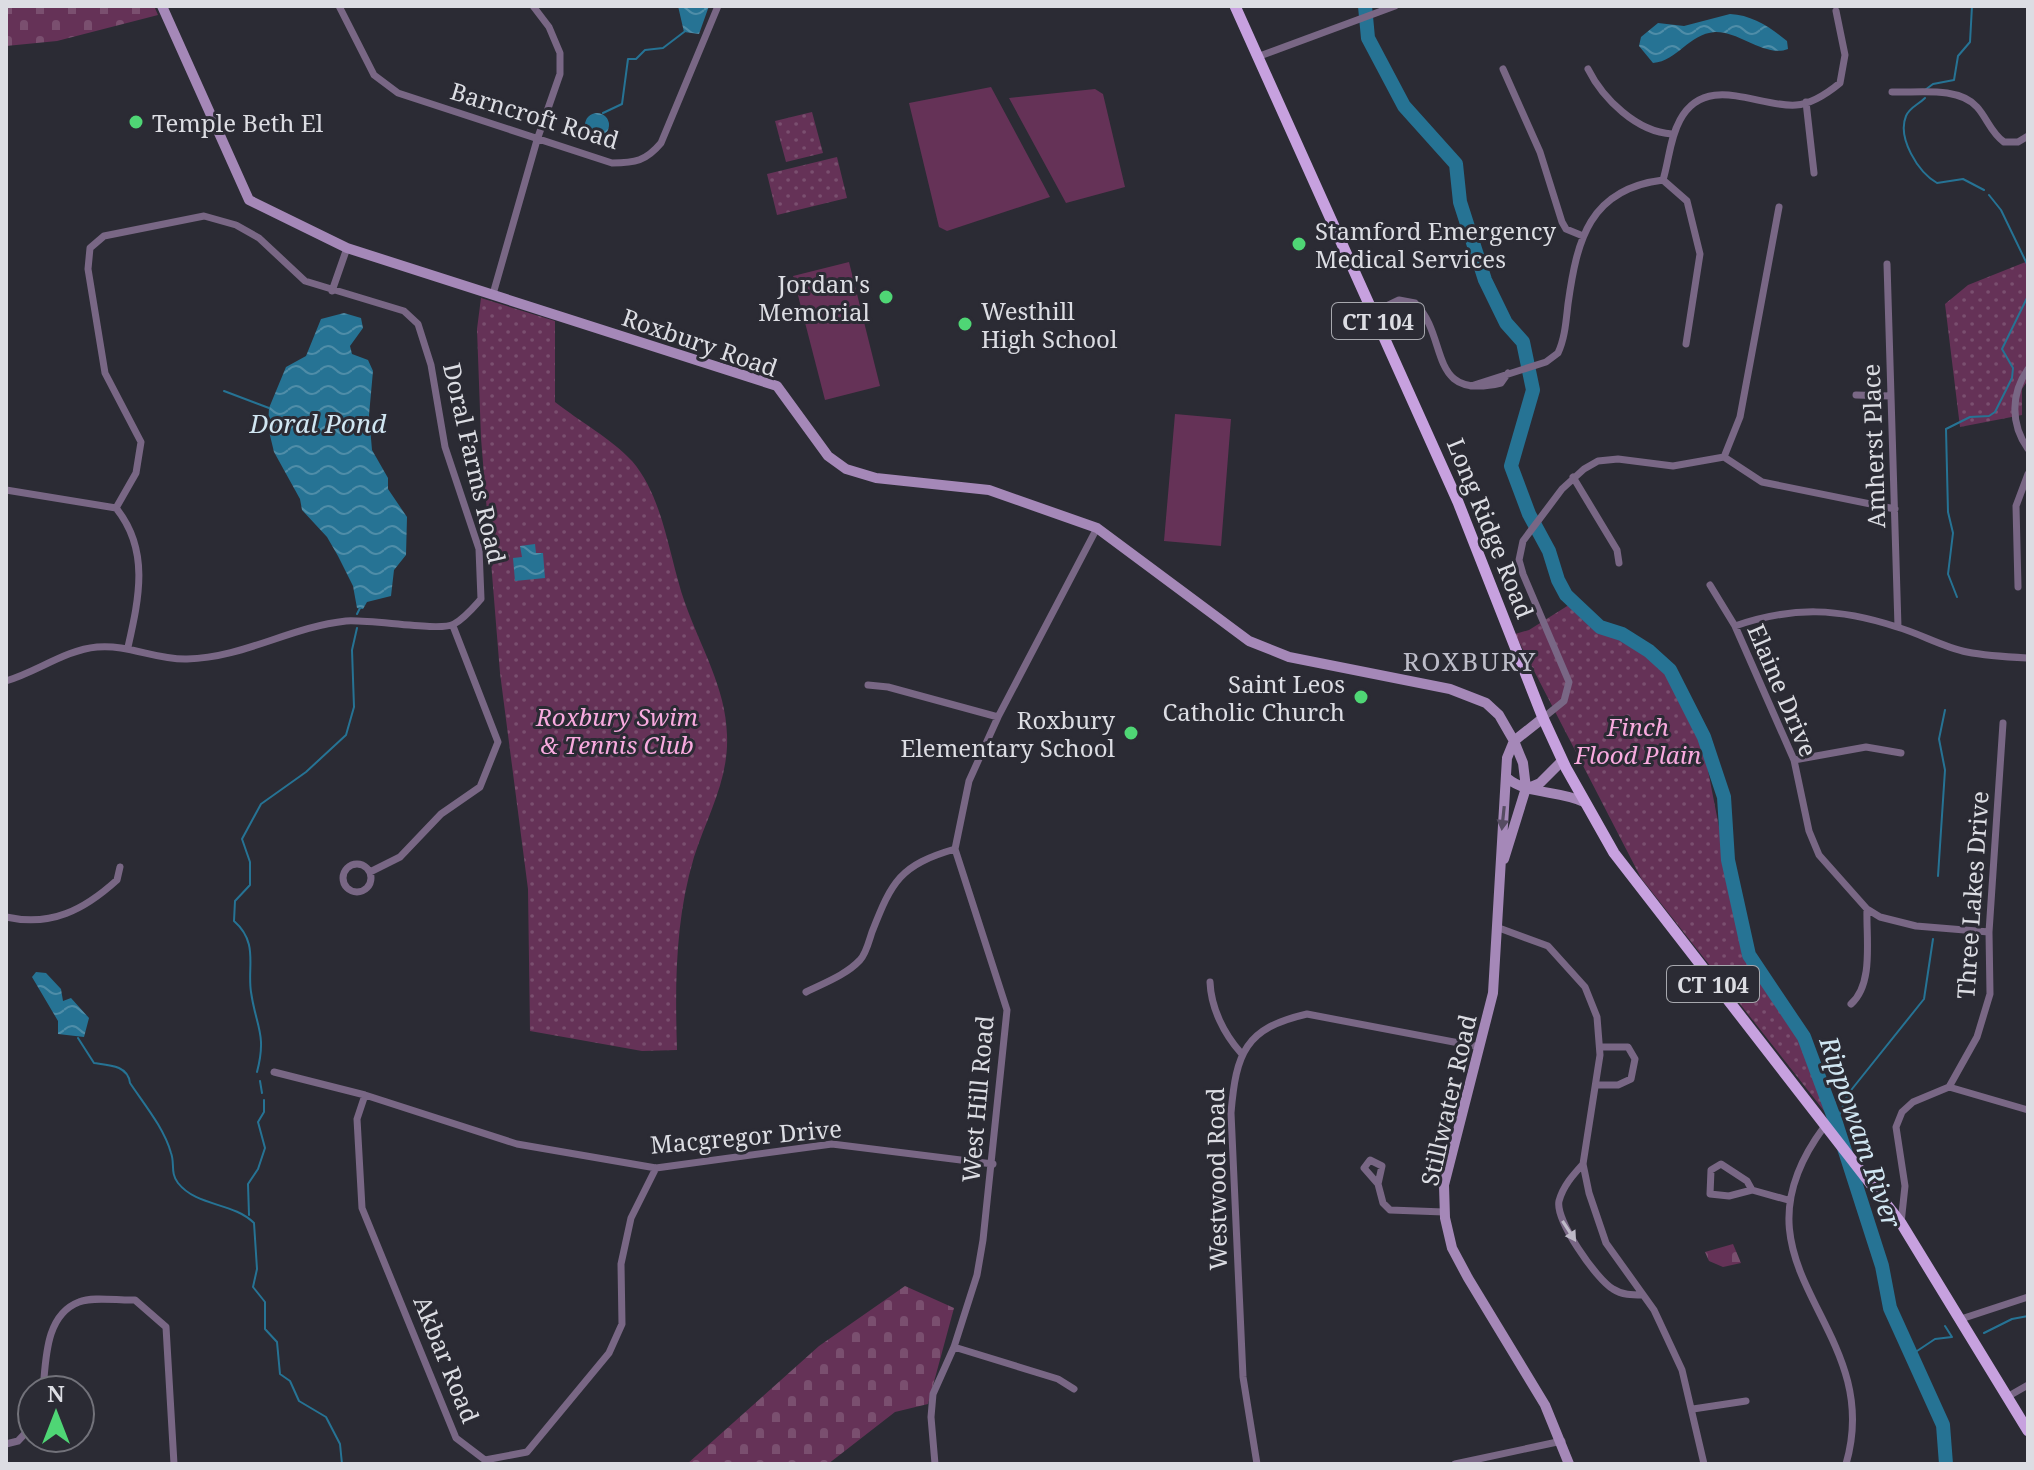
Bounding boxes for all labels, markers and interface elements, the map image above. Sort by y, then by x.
street label: Barncroft Road [447,74,623,156]
place label: Temple Beth El [152,106,324,139]
marker: Temple Beth El [127,113,145,131]
place label: Stamford Emergency Medical Services [1315,214,1556,275]
marker: Stamford Emergency Medical Services [1290,235,1308,253]
place label: Jordan's Memorial [758,267,871,328]
marker: Jordan's Memorial [877,288,895,306]
place label: Westhill High School [981,294,1118,355]
street label: Roxbury Road [618,300,782,384]
road number: CT 104 [1332,303,1424,339]
marker: Westhill High School [956,315,974,333]
street label: Doral Farms Road [436,359,514,567]
street label: Amherst Place [1854,363,1892,529]
water label: Doral Pond [249,405,387,441]
street label: Long Ridge Road [1440,433,1542,623]
street label: Elaine Drive [1740,619,1826,761]
district label: ROXBURY [1403,643,1537,679]
place label: Saint Leos Catholic Church [1162,667,1345,728]
marker: Saint Leos Catholic Church [1352,688,1370,706]
park label: Roxbury Swim & Tennis Club [535,700,699,761]
place label: Roxbury Elementary School [900,703,1116,764]
park label: Finch Flood Plain [1574,710,1701,771]
marker: Roxbury Elementary School [1122,724,1140,742]
street label: Three Lakes Drive [1948,790,1996,1000]
one-way arrow [1496,806,1509,831]
road number: CT 104 [1667,966,1759,1002]
street label: Stillwater Road [1412,1011,1484,1189]
street label: West Hill Road [953,1014,1001,1184]
water label: Rippowam River [1811,1030,1911,1233]
street label: Westwood Road [1198,1087,1234,1271]
street label: Macgregor Drive [649,1111,843,1161]
one-way arrow [1561,1221,1576,1242]
street label: Akbar Road [406,1290,488,1428]
north arrow [16,1374,96,1454]
text: N [47,1378,65,1408]

